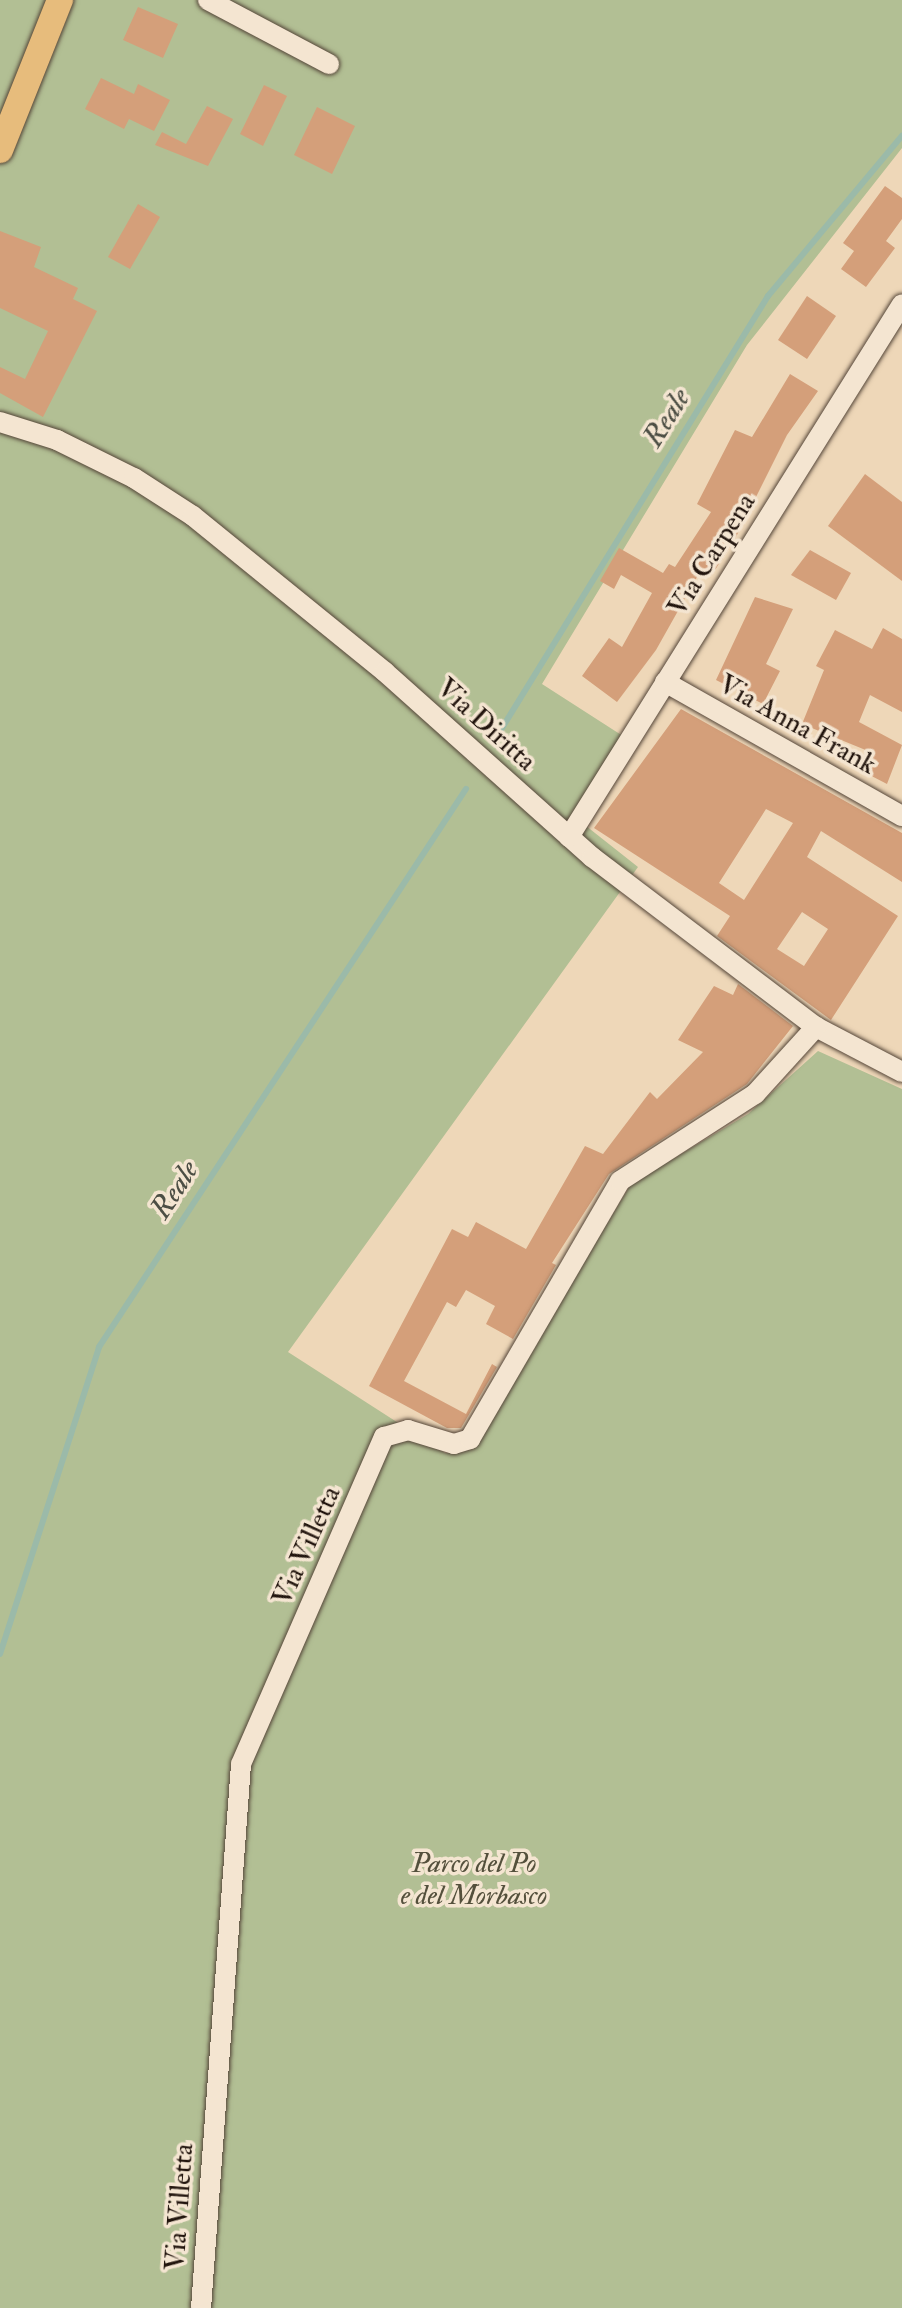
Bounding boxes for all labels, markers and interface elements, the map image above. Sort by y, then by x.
water label: Reale [635,382,699,454]
street label: Via Carpena [661,487,763,623]
street label: Via Anna Frank [712,668,882,782]
street label: Via Diritta [429,672,543,778]
water label: Reale [143,1154,207,1226]
street label: Via Villetta [266,1481,348,1611]
park label: Parco del Po e del Morbasco [401,1847,547,1913]
street label: Via Villetta [159,2142,201,2272]

